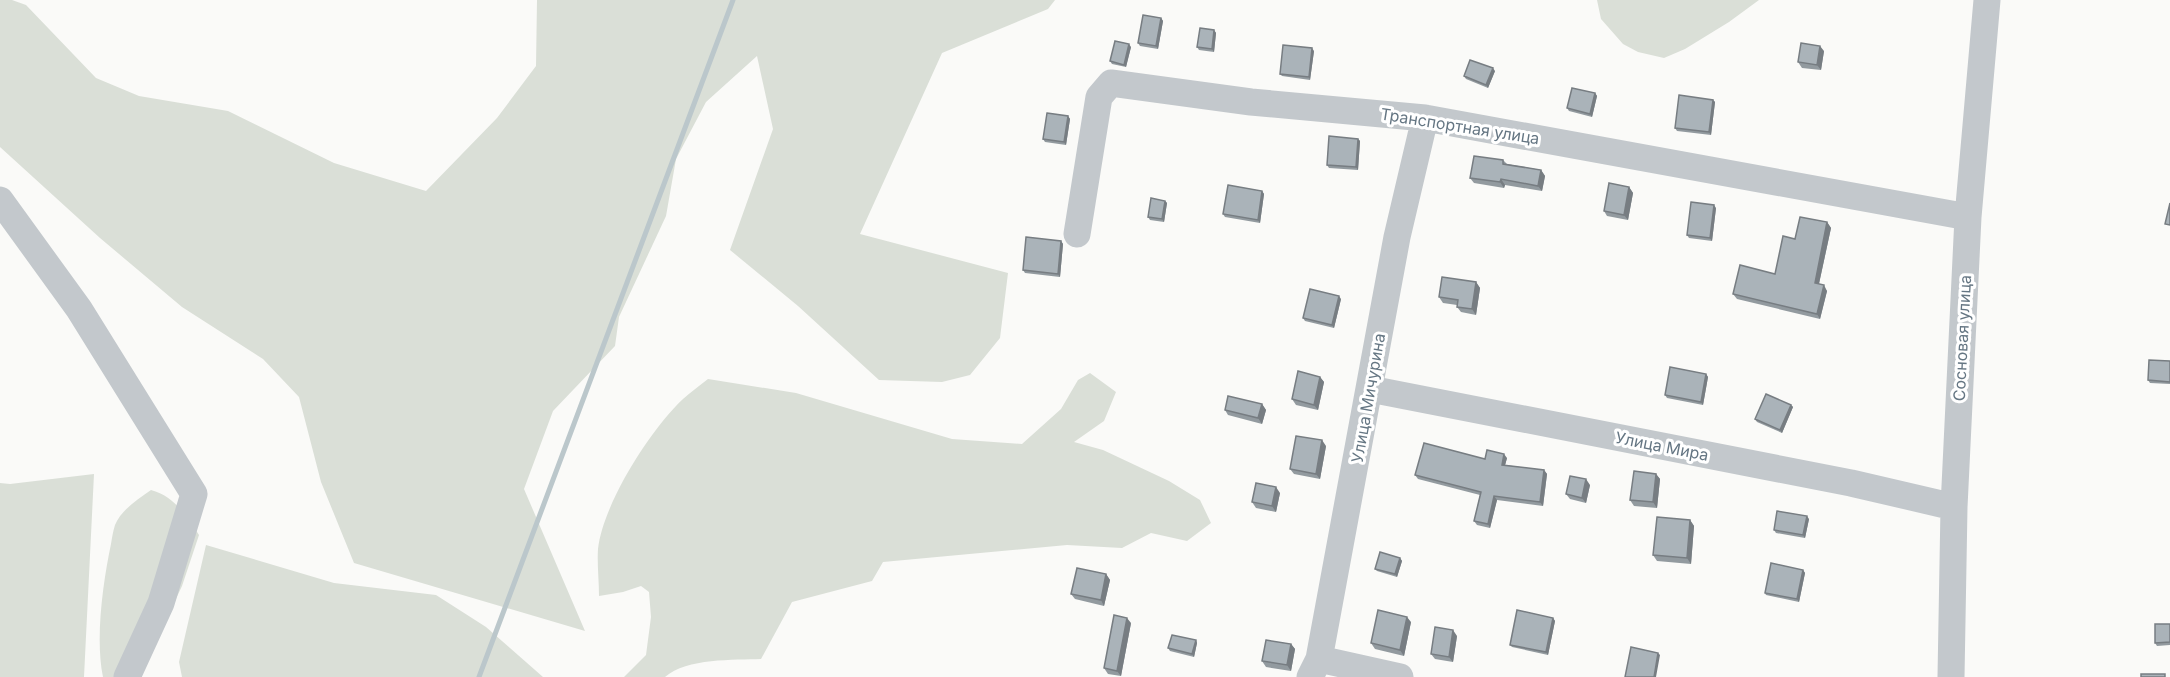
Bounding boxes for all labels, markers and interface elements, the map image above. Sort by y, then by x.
street label: Транспортная улица [1379,104,1541,148]
street label: Сосновая улица [1949,274,1975,402]
street label: Улица Мичурина [1347,332,1389,464]
street label: Улица Мира [1614,427,1710,465]

